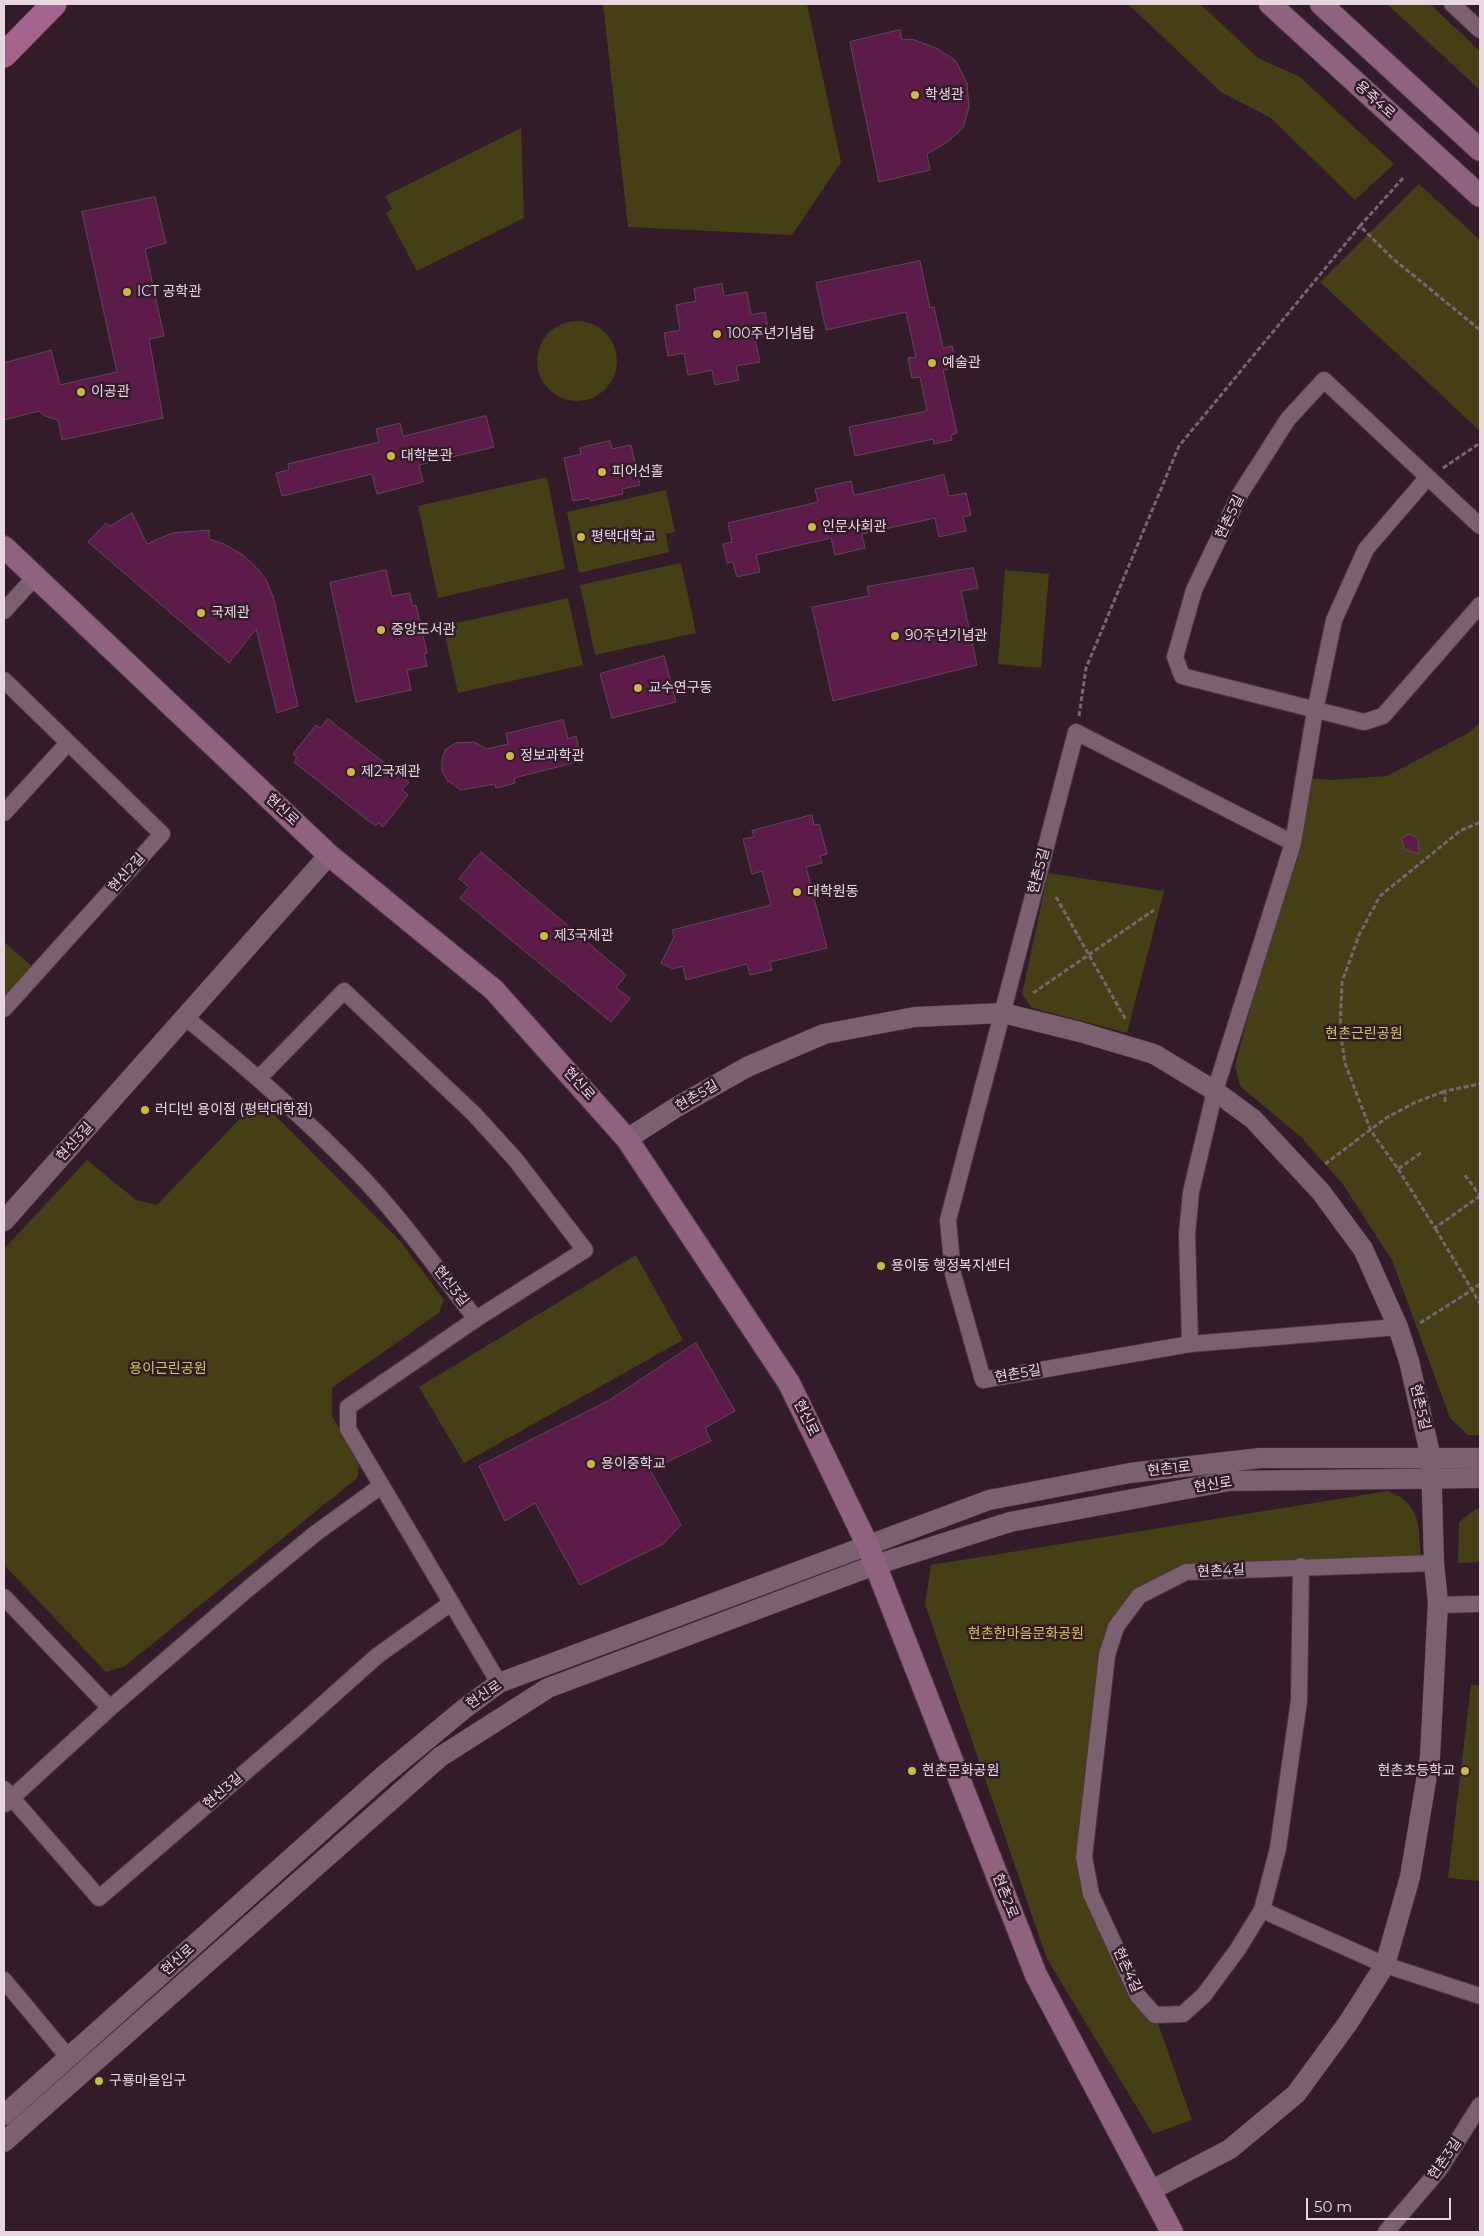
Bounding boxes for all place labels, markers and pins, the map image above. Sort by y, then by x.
place label: 학생관 [925,87,964,103]
marker: 학생관 [909,89,921,101]
place label: ICT 공학관 [137,284,201,300]
marker: ICT 공학관 [121,286,133,298]
place label: 100주년기념탑 [727,326,815,342]
marker: 100주년기념탑 [711,328,723,340]
place label: 예술관 [942,355,981,371]
marker: 예술관 [926,357,938,369]
place label: 이공관 [91,384,130,400]
marker: 이공관 [75,386,87,398]
place label: 대학본관 [401,448,453,464]
marker: 대학본관 [385,450,397,462]
place label: 피어선홀 [612,464,664,480]
marker: 피어선홀 [596,466,608,478]
place label: 인문사회관 [822,519,886,535]
marker: 인문사회관 [806,521,818,533]
place label: 평택대학교 [591,529,655,545]
marker: 평택대학교 [575,531,587,543]
place label: 국제관 [211,605,250,621]
marker: 국제관 [195,607,207,619]
place label: 중앙도서관 [391,622,455,638]
marker: 중앙도서관 [375,624,387,636]
place label: 90주년기념관 [905,628,987,644]
marker: 90주년기념관 [889,630,901,642]
place label: 교수연구동 [648,680,712,696]
marker: 교수연구동 [632,682,644,694]
place label: 정보과학관 [520,748,584,764]
marker: 정보과학관 [504,750,516,762]
place label: 제2국제관 [361,764,420,780]
marker: 제2국제관 [345,766,357,778]
place label: 대학원동 [807,884,859,900]
marker: 대학원동 [791,886,803,898]
place label: 제3국제관 [554,928,613,944]
marker: 제3국제관 [538,930,550,942]
place label: 러디빈 용이점 (평택대학점) [155,1102,313,1118]
marker: 러디빈 용이점 (평택대학점) [139,1104,151,1116]
place label: 용이동 행정복지센터 [891,1258,1011,1274]
marker: 용이동 행정복지센터 [875,1260,887,1272]
place label: 용이중학교 [601,1456,665,1472]
marker: 용이중학교 [585,1458,597,1470]
place label: 현촌문화공원 [922,1763,999,1779]
place label: 현촌초등학교 [1378,1763,1455,1779]
marker: 현촌문화공원 [906,1765,918,1777]
marker: 현촌초등학교 [1459,1765,1471,1777]
place label: 구룡마을입구 [109,2073,186,2089]
marker: 구룡마을입구 [93,2075,105,2087]

